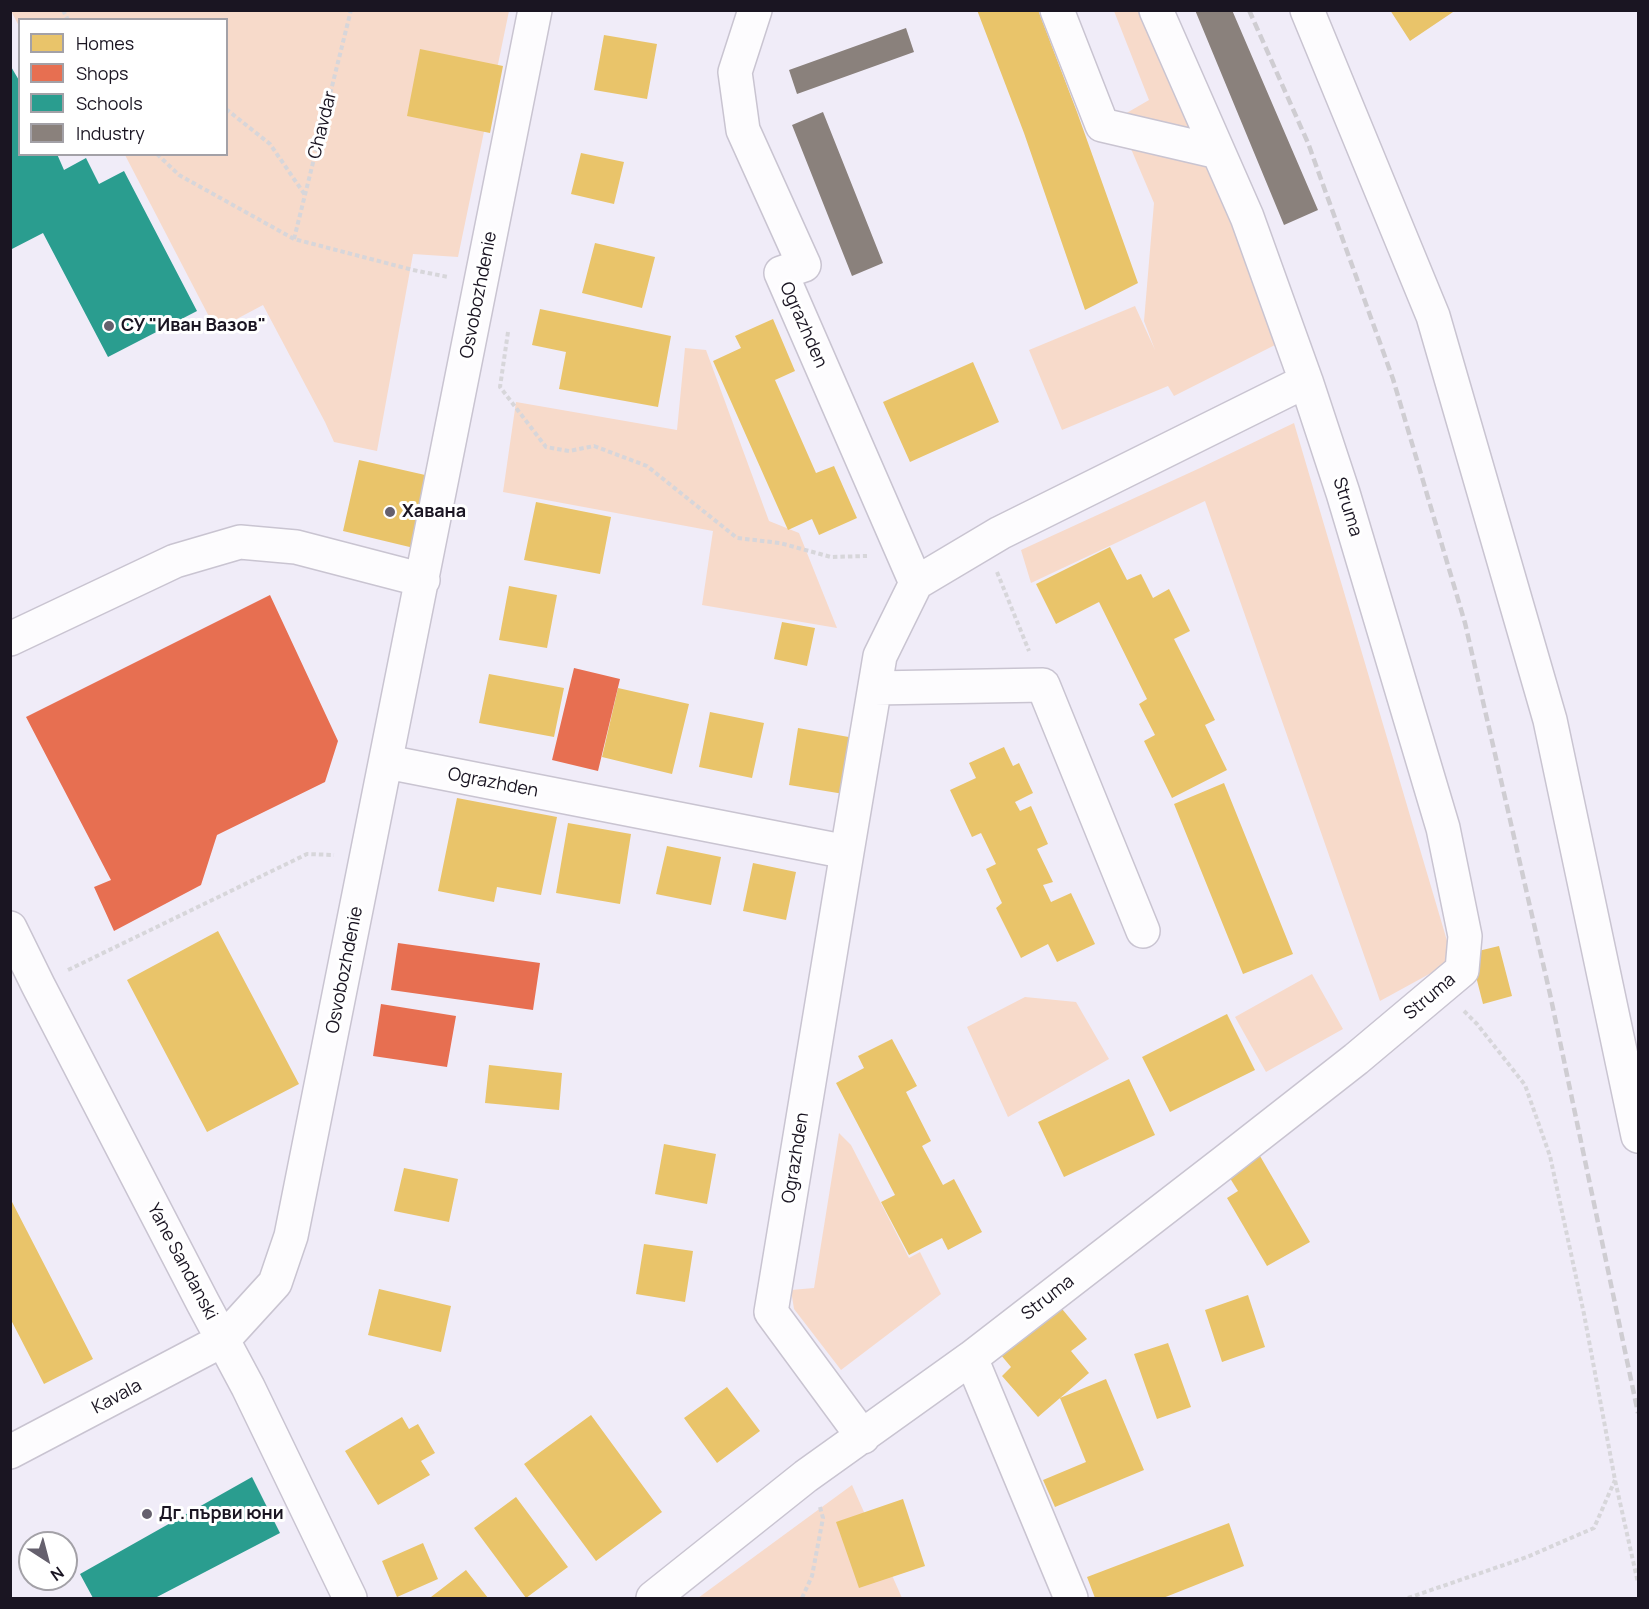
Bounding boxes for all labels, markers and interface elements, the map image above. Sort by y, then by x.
legend [18,18,228,156]
text: Homes [76,31,134,55]
text: Shops [76,61,128,85]
street label: Chavdar [304,89,342,161]
text: Schools [76,91,143,115]
text: Industry [76,121,145,145]
street label: Osvobozhdenie [456,230,502,360]
street label: Ograzhden [774,279,832,371]
place label: СУ "Иван Вазов" [121,315,266,337]
marker: СУ "Иван Вазов" [102,319,116,333]
street label: Struma [1328,475,1366,539]
place label: Хавана [402,501,466,523]
marker: Хавана [383,505,397,519]
street label: Ograzhden [446,764,540,802]
street label: Osvobozhdenie [322,905,368,1035]
street label: Struma [1400,969,1460,1025]
street label: Ograzhden [778,1111,814,1205]
street label: Yane Sandanski [142,1200,222,1324]
street label: Struma [1017,1271,1079,1325]
street label: Kavala [88,1375,146,1419]
place label: Дг. първи юни [159,1503,284,1525]
marker: Дг. първи юни [140,1507,154,1521]
north arrow [18,1531,78,1591]
text: N [46,1562,69,1586]

